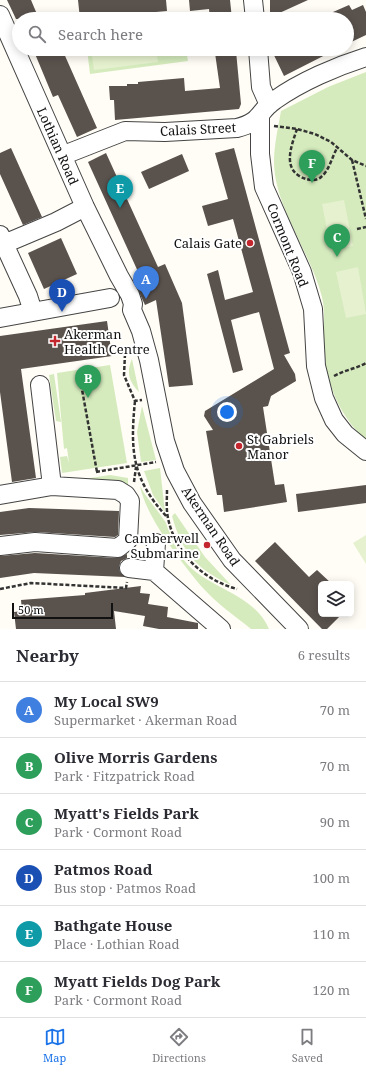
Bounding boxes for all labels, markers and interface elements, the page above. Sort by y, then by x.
search box [12,12,354,56]
icon: search [26,23,48,45]
text: Search here [58,24,143,44]
street label: Lothian Road [33,104,83,188]
street label: Calais Street [159,118,237,140]
pin: F [299,150,325,183]
pin: E [107,175,133,208]
street label: Cormont Road [263,200,313,290]
pin: C [324,224,350,257]
place label: Calais Gate [174,234,242,252]
marker: Calais Gate [245,238,255,248]
pin: A [133,266,159,299]
pin: D [49,279,75,312]
place label: Akerman Health Centre [64,325,150,358]
marker: Akerman Health Centre [49,335,61,347]
pin: B [75,365,101,398]
your location [217,402,237,422]
place label: St Gabriels Manor [247,430,314,463]
marker: St Gabriels Manor [234,441,244,451]
street label: Akerman Road [178,483,244,569]
place label: Camberwell Submarine [124,529,199,562]
marker: Camberwell Submarine [202,540,212,550]
map controls [318,581,354,617]
button: layers [318,581,354,617]
scale bar [12,601,113,620]
text: 50 m [18,602,44,617]
text: Nearby [16,644,79,667]
text: 6 results [298,646,350,664]
text: My Local SW9 [54,691,159,711]
text: A [24,701,34,719]
text: 70 m [320,701,350,719]
text: Supermarket · Akerman Road [54,711,237,729]
text: Olive Morris Gardens [54,747,217,767]
text: B [25,757,33,775]
text: 70 m [320,757,350,775]
text: Park · Fitzpatrick Road [54,767,195,785]
text: Myatt's Fields Park [54,803,199,823]
text: C [25,813,33,831]
text: 90 m [320,813,350,831]
text: Park · Cormont Road [54,823,182,841]
text: Patmos Road [54,859,152,879]
text: D [24,869,34,887]
text: 100 m [313,869,350,887]
text: Bus stop · Patmos Road [54,879,196,897]
text: Bathgate House [54,915,172,935]
text: E [25,925,33,943]
text: 110 m [313,925,350,943]
text: Place · Lothian Road [54,935,180,953]
text: Myatt Fields Dog Park [54,971,220,991]
text: F [25,981,33,999]
text: 120 m [313,981,350,999]
text: Park · Cormont Road [54,991,182,1009]
tab: Map [43,1026,66,1065]
tab: Directions [152,1026,206,1065]
tab: Saved [292,1026,323,1065]

